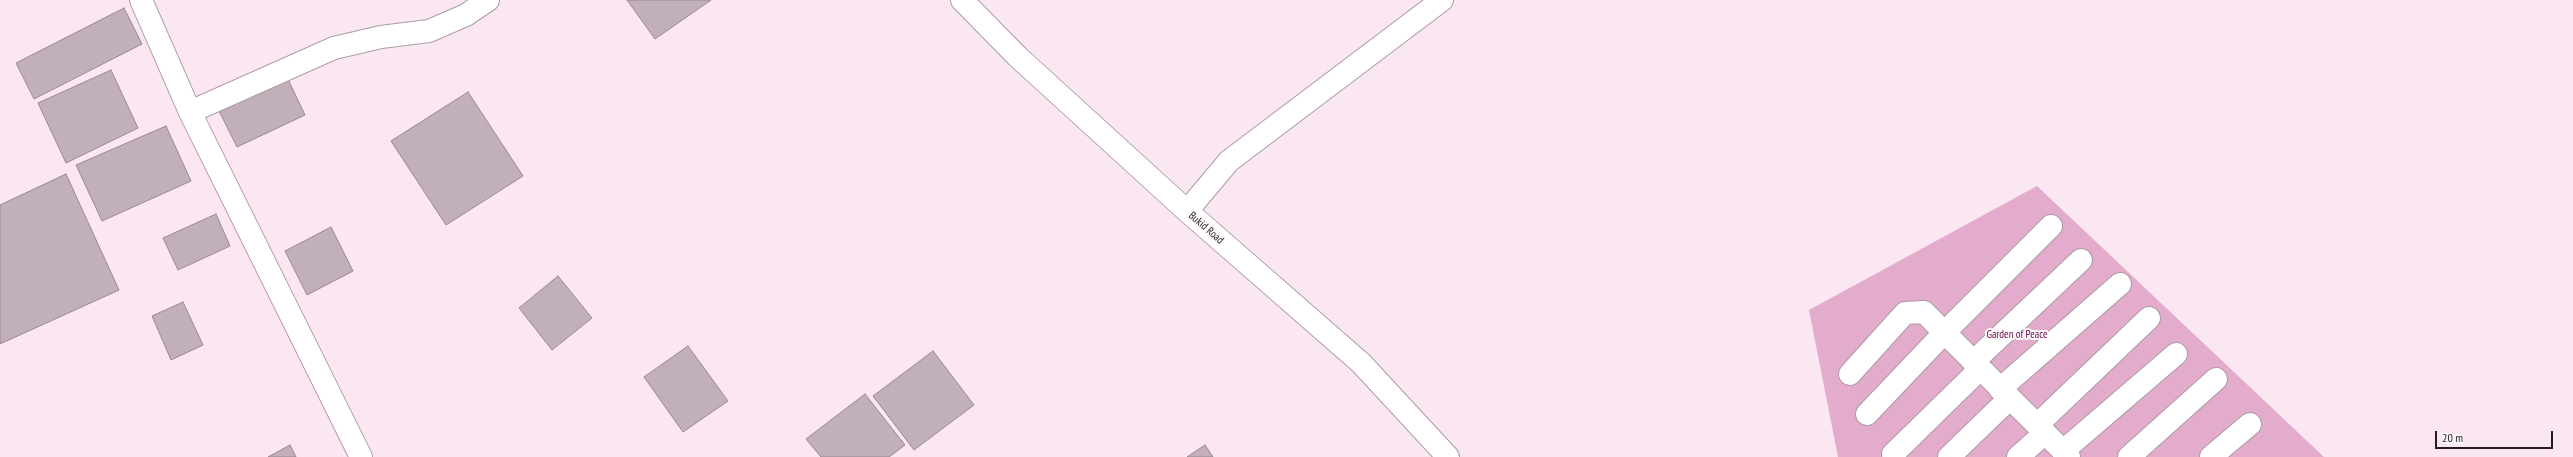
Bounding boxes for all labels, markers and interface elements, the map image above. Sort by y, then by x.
street label: Bukid Road [1186,209,1226,247]
park label: Garden of Peace [1987,328,2047,342]
scale bar [2437,423,2555,449]
text: 20 m [2442,430,2463,445]

